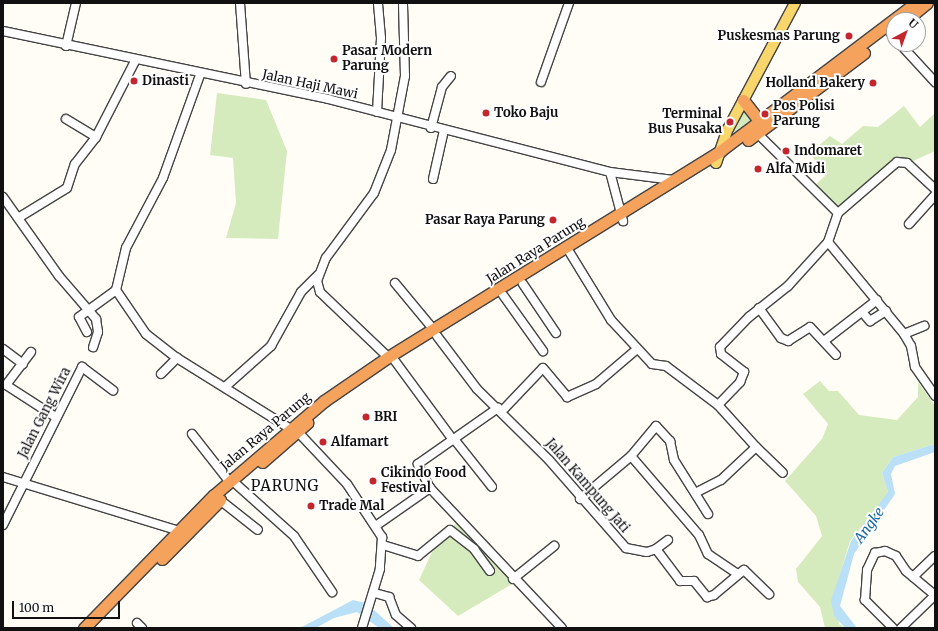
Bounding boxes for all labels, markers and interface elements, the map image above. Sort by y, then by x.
north arrow [886,12,926,52]
text: U [906,16,921,32]
place label: Puskesmas Parung [718,28,840,44]
marker: Puskesmas Parung [843,30,855,42]
place label: Pasar Modern Parung [342,44,432,75]
marker: Pasar Modern Parung [329,54,339,64]
street label: Jalan Haji Mawi [261,67,359,103]
place label: Dinasti [142,73,189,89]
place label: Holland Bakery [765,75,865,91]
marker: Dinasti [129,76,139,86]
marker: Holland Bakery [868,78,878,88]
place label: Pos Polisi Parung [773,99,835,130]
place label: Toko Baju [494,105,558,121]
place label: Terminal Bus Pusaka [648,107,722,138]
marker: Toko Baju [481,108,491,118]
marker: Pos Polisi Parung [760,109,770,119]
marker: Terminal Bus Pusaka [725,117,735,127]
place label: Indomaret [794,143,862,159]
marker: Indomaret [781,146,791,156]
place label: Alfa Midi [766,161,825,177]
marker: Alfa Midi [753,164,763,174]
place label: Pasar Raya Parung [425,212,545,228]
street label: Jalan Raya Parung [484,214,588,288]
marker: Pasar Raya Parung [548,215,558,225]
street label: Jalan Gang Wira [15,365,75,461]
street label: Jalan Raya Parung [218,390,314,474]
place label: BRI [374,409,397,425]
marker: BRI [361,412,371,422]
place label: Alfamart [331,434,389,450]
street label: Jalan Kampung Jati [542,436,632,536]
marker: Alfamart [318,437,328,447]
place label: Cikindo Food Festival [381,466,466,497]
marker: Cikindo Food Festival [368,476,378,486]
district label: PARUNG [251,477,319,495]
place label: Trade Mal [319,498,384,514]
marker: Trade Mal [306,501,316,511]
water label: Angke [850,504,888,546]
scale bar [14,593,122,619]
text: 100 m [19,600,54,615]

